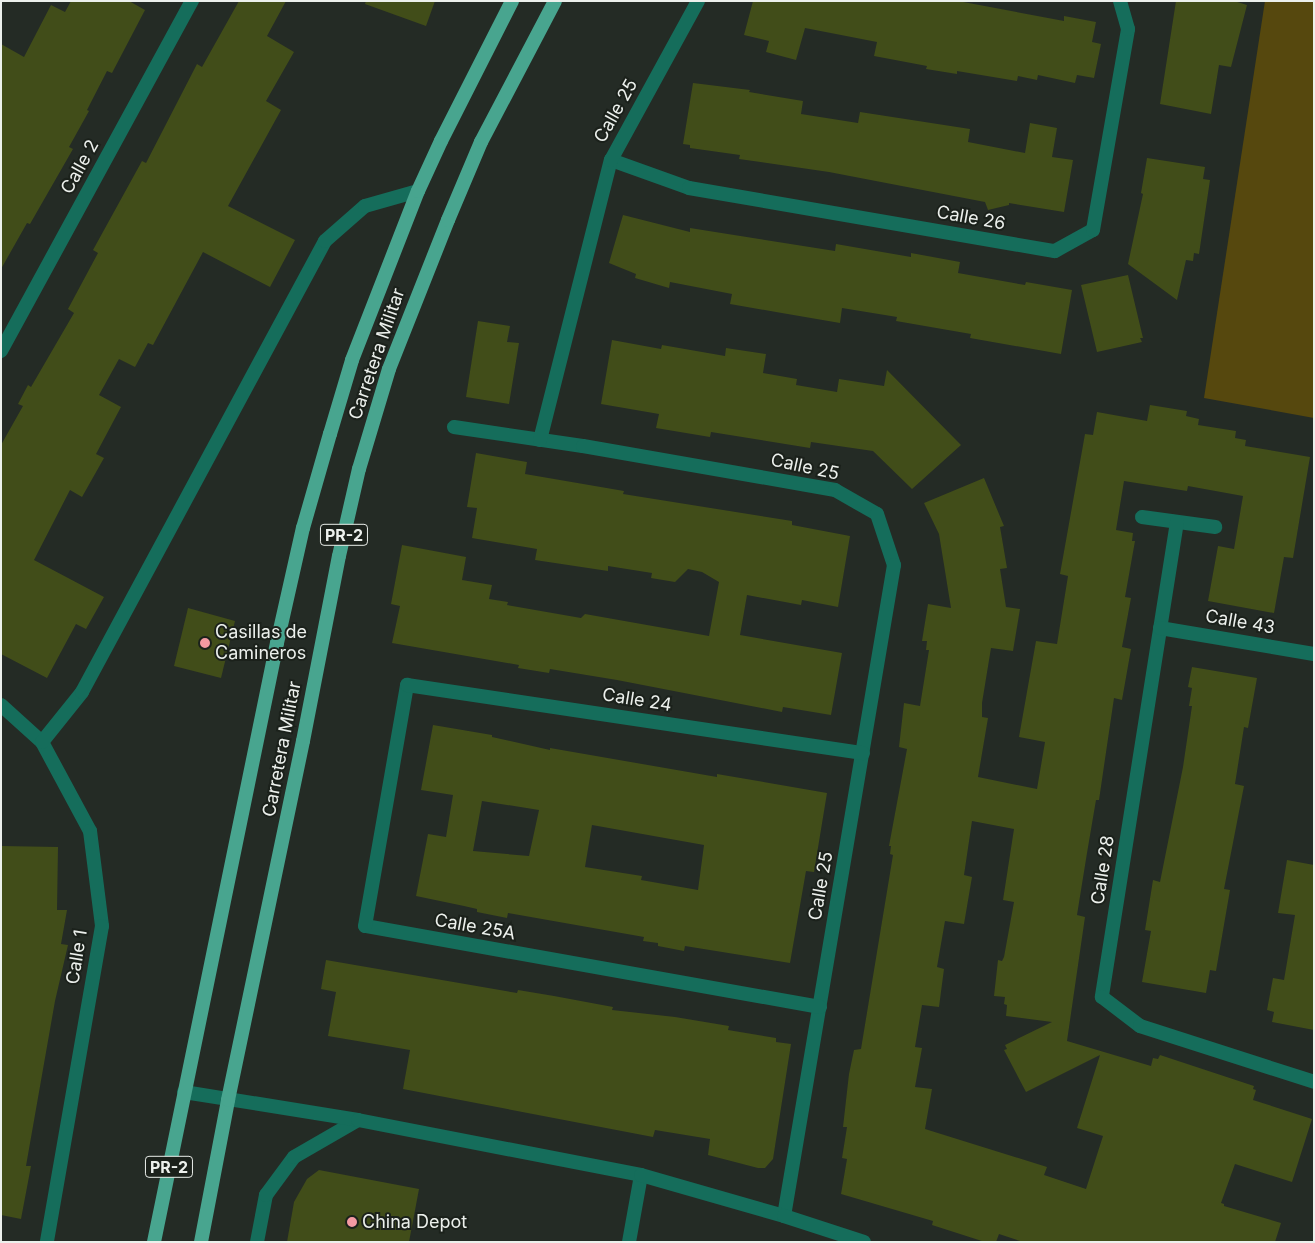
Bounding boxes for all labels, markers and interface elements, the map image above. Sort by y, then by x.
street label: Calle 25 [590,75,642,147]
street label: Calle 2 [56,136,104,198]
street label: Calle 26 [935,201,1007,235]
street label: Carretera Militar [344,285,410,423]
street label: Calle 25 [769,449,841,485]
road number: PR-2 [319,522,369,548]
street label: Calle 43 [1204,605,1276,639]
place label: Casillas de Camineros [215,622,307,664]
marker: Casillas de Camineros [199,637,211,649]
street label: Carretera Militar [258,679,306,819]
street label: Calle 24 [601,684,673,716]
street label: Calle 28 [1087,834,1119,906]
street label: Calle 25 [804,850,838,922]
street label: Calle 25A [433,909,517,945]
street label: Calle 1 [62,928,92,986]
road number: PR-2 [144,1154,194,1180]
place label: China Depot [362,1211,467,1233]
marker: China Depot [346,1216,358,1228]

